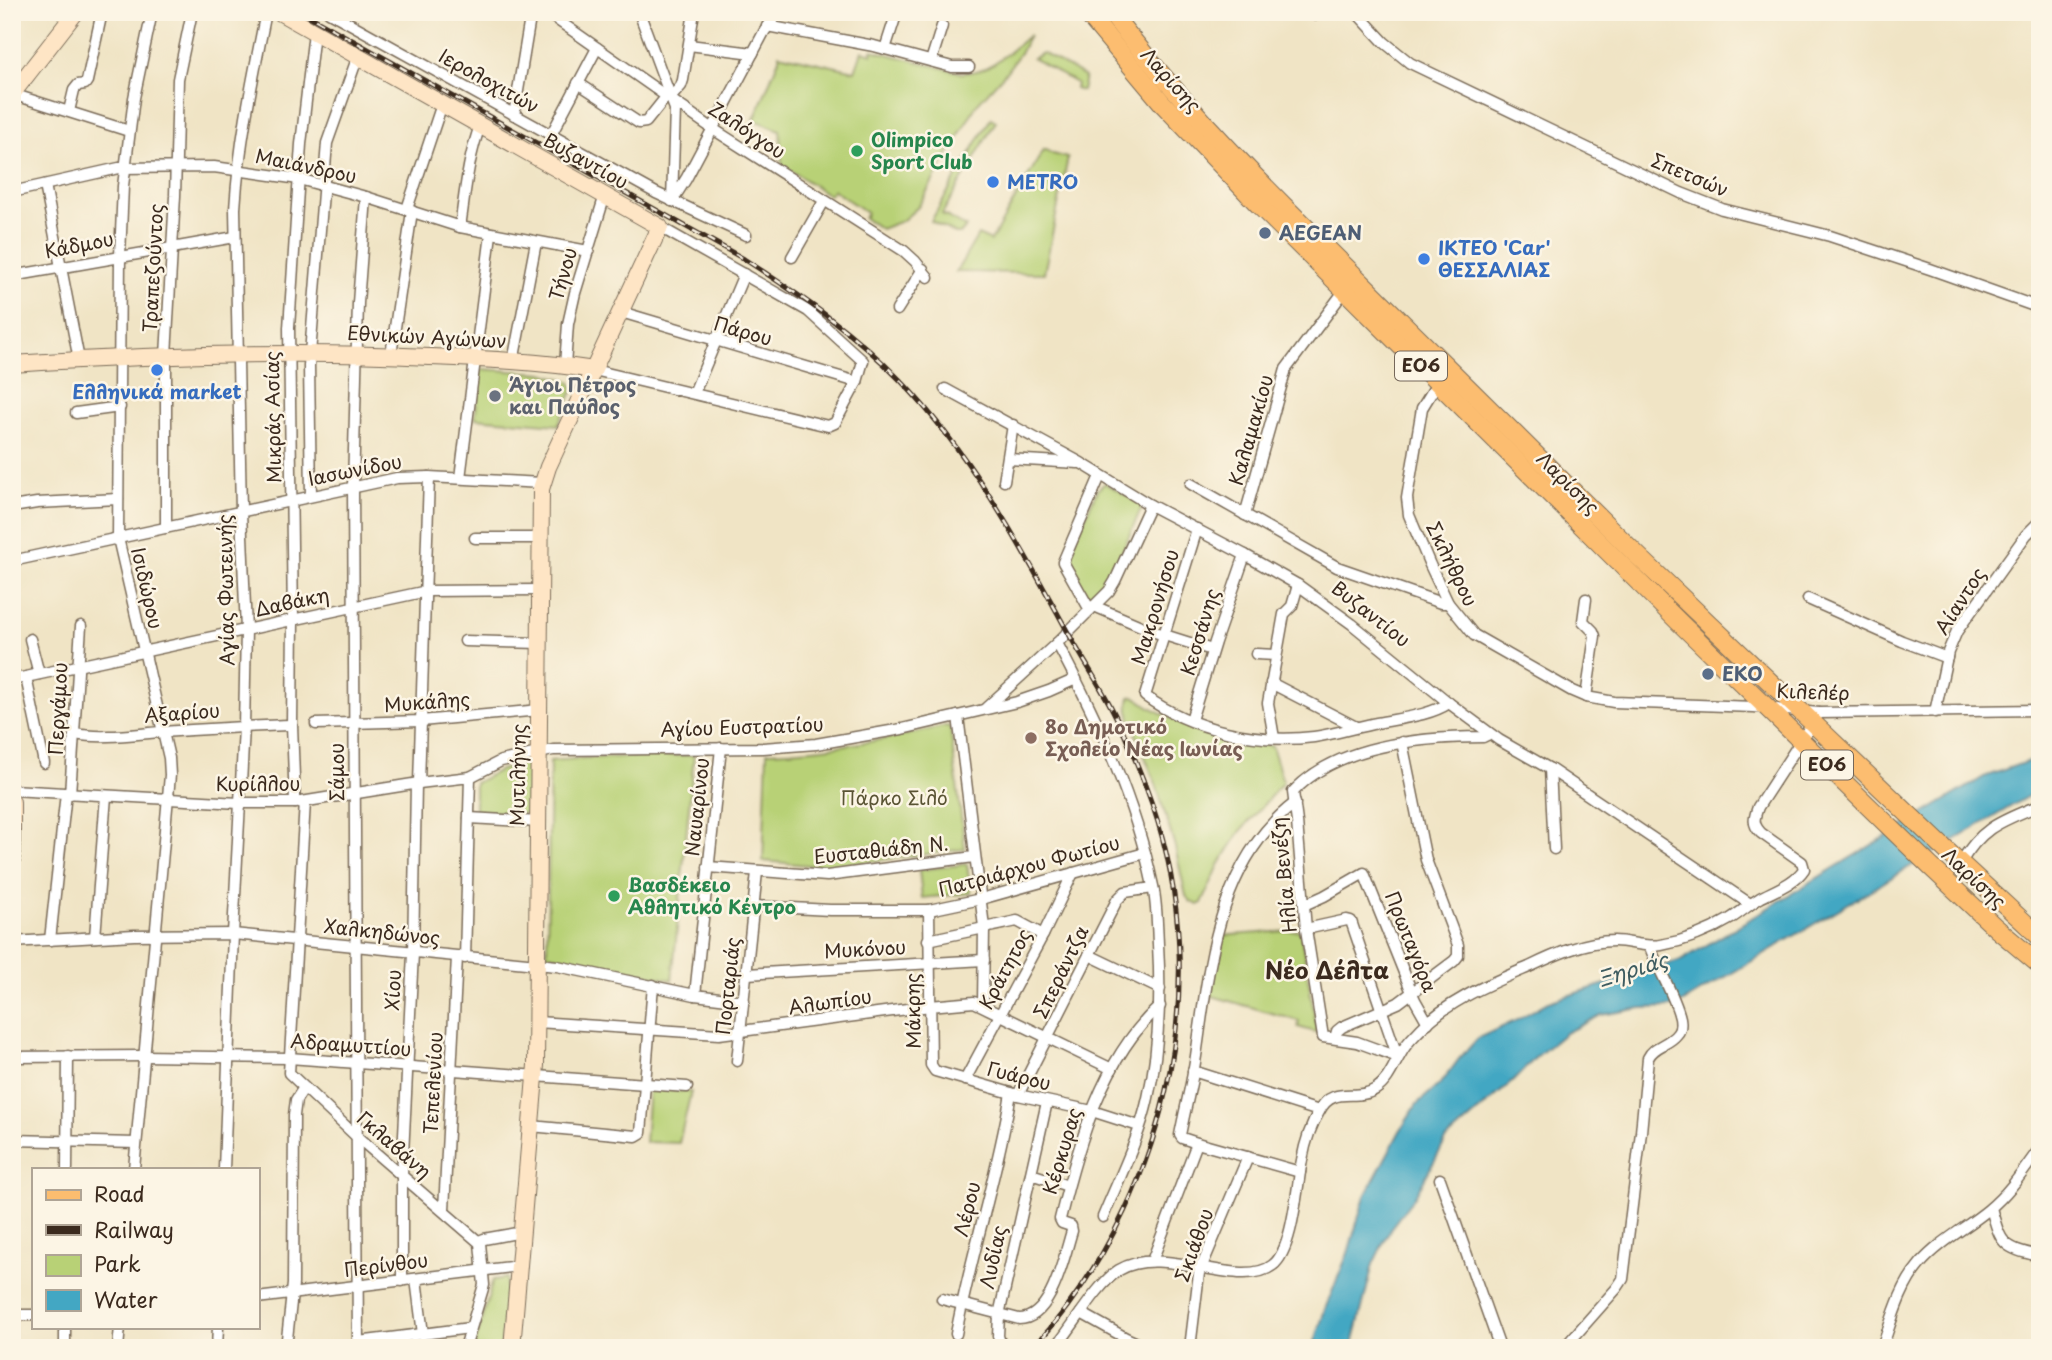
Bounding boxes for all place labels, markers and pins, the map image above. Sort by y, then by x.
place label: Olimpico Sport Club [871,125,973,175]
marker: Olimpico Sport Club [849,143,865,159]
place label: METRO [1007,167,1078,195]
marker: METRO [985,174,1001,190]
place label: AEGEAN [1279,218,1362,246]
marker: AEGEAN [1257,225,1273,241]
place label: ΙΚΤΕΟ 'Car' ΘΕΣΣΑΛΙΑΣ [1438,233,1551,283]
marker: ΙΚΤΕΟ 'Car' ΘΕΣΣΑΛΙΑΣ [1416,251,1432,267]
marker: Ελληνικά market [149,362,165,378]
place label: Άγιοι Πέτρος και Παύλος [509,370,636,420]
place label: Ελληνικά market [72,377,242,405]
marker: Άγιοι Πέτρος και Παύλος [487,388,503,404]
place label: EKO [1722,659,1763,687]
marker: EKO [1700,666,1716,682]
place label: 8ο Δημοτικό Σχολείο Νέας Ιωνίας [1045,712,1243,762]
marker: 8ο Δημοτικό Σχολείο Νέας Ιωνίας [1023,730,1039,746]
place label: Βασδέκειο Αθλητικό Κέντρο [628,870,796,920]
marker: Βασδέκειο Αθλητικό Κέντρο [606,888,622,904]

